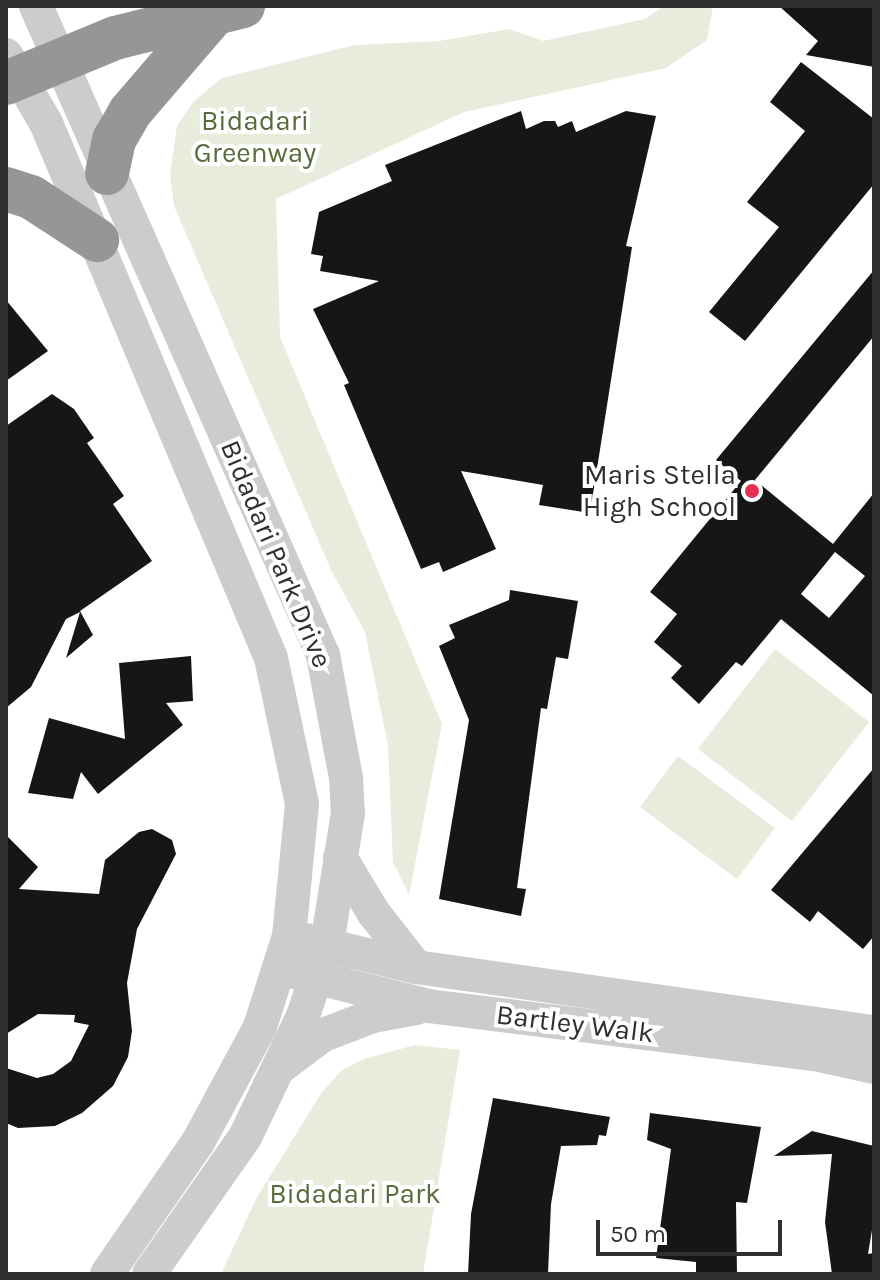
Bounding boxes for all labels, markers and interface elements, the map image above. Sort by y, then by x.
park label: Bidadari Greenway [194,104,316,170]
street label: Bidadari Park Drive [213,435,339,673]
place label: Maris Stella High School [583,458,736,524]
marker: Maris Stella High School [743,482,761,500]
street label: Bartley Walk [494,998,656,1050]
park label: Bidadari Park [269,1177,441,1211]
scale bar [600,1204,786,1254]
text: 50 m [610,1220,666,1248]

